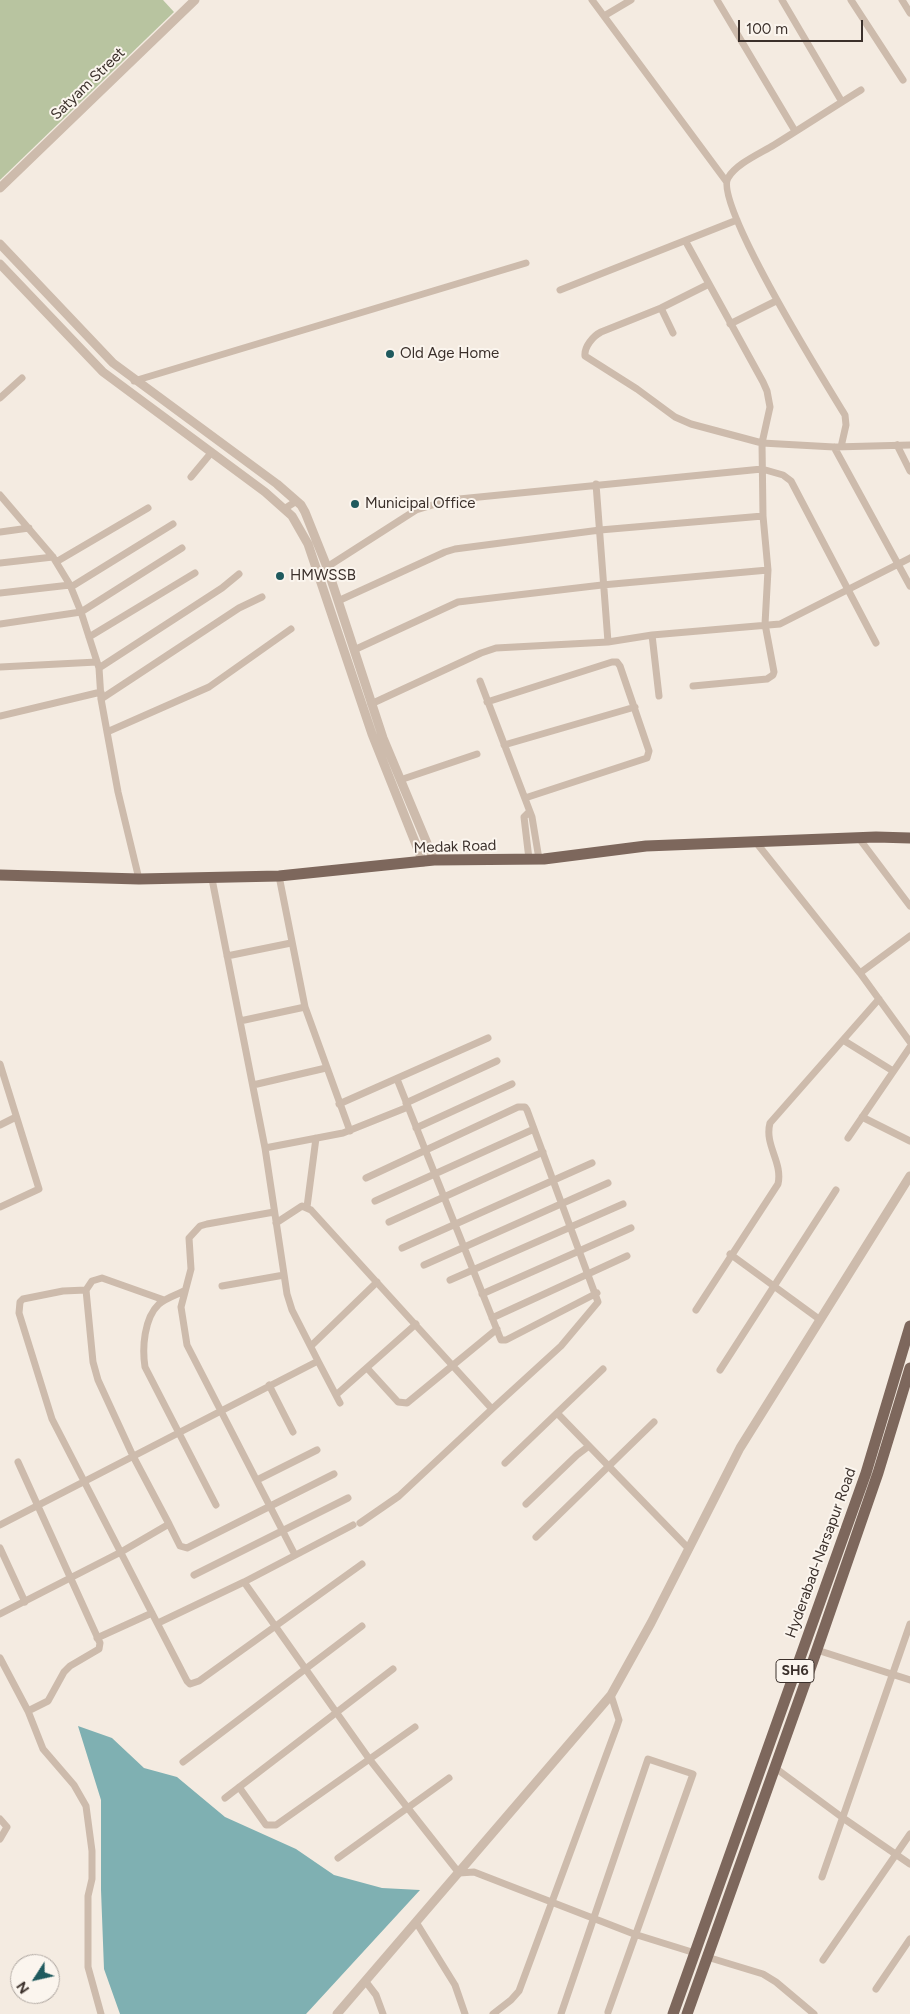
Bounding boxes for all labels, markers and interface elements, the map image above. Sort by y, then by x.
scale bar [740,10,865,42]
text: 100 m [746,20,788,38]
street label: Satyam Street [47,44,129,124]
place label: Old Age Home [400,345,499,363]
marker: Old Age Home [384,348,396,360]
place label: Municipal Office [365,495,476,513]
marker: Municipal Office [349,498,361,510]
place label: HMWSSB [290,567,356,585]
marker: HMWSSB [274,570,286,582]
street label: Medak Road [413,837,497,857]
street label: Hyderabad-Narsapur Road [782,1466,860,1640]
road number: SH6 [776,1660,814,1682]
north arrow [10,1954,60,2004]
text: N [13,1978,33,1997]

